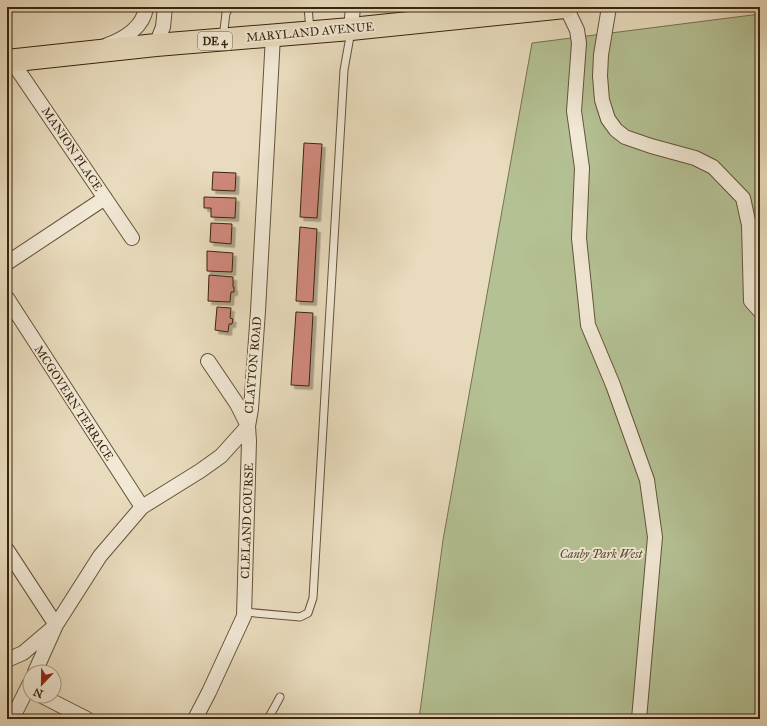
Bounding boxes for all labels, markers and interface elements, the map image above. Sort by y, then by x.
street label: MARYLAND AVENUE [245,19,375,45]
road number: DE 4 [198,32,232,50]
street label: MANION PLACE [39,104,105,194]
street label: CLAYTON ROAD [242,316,264,414]
street label: MCGOVERN TERRACE [32,343,117,464]
street label: CLELAND COURSE [238,462,256,579]
park label: Canby Park West [560,547,644,561]
north arrow [22,664,62,704]
text: N [31,685,45,701]

